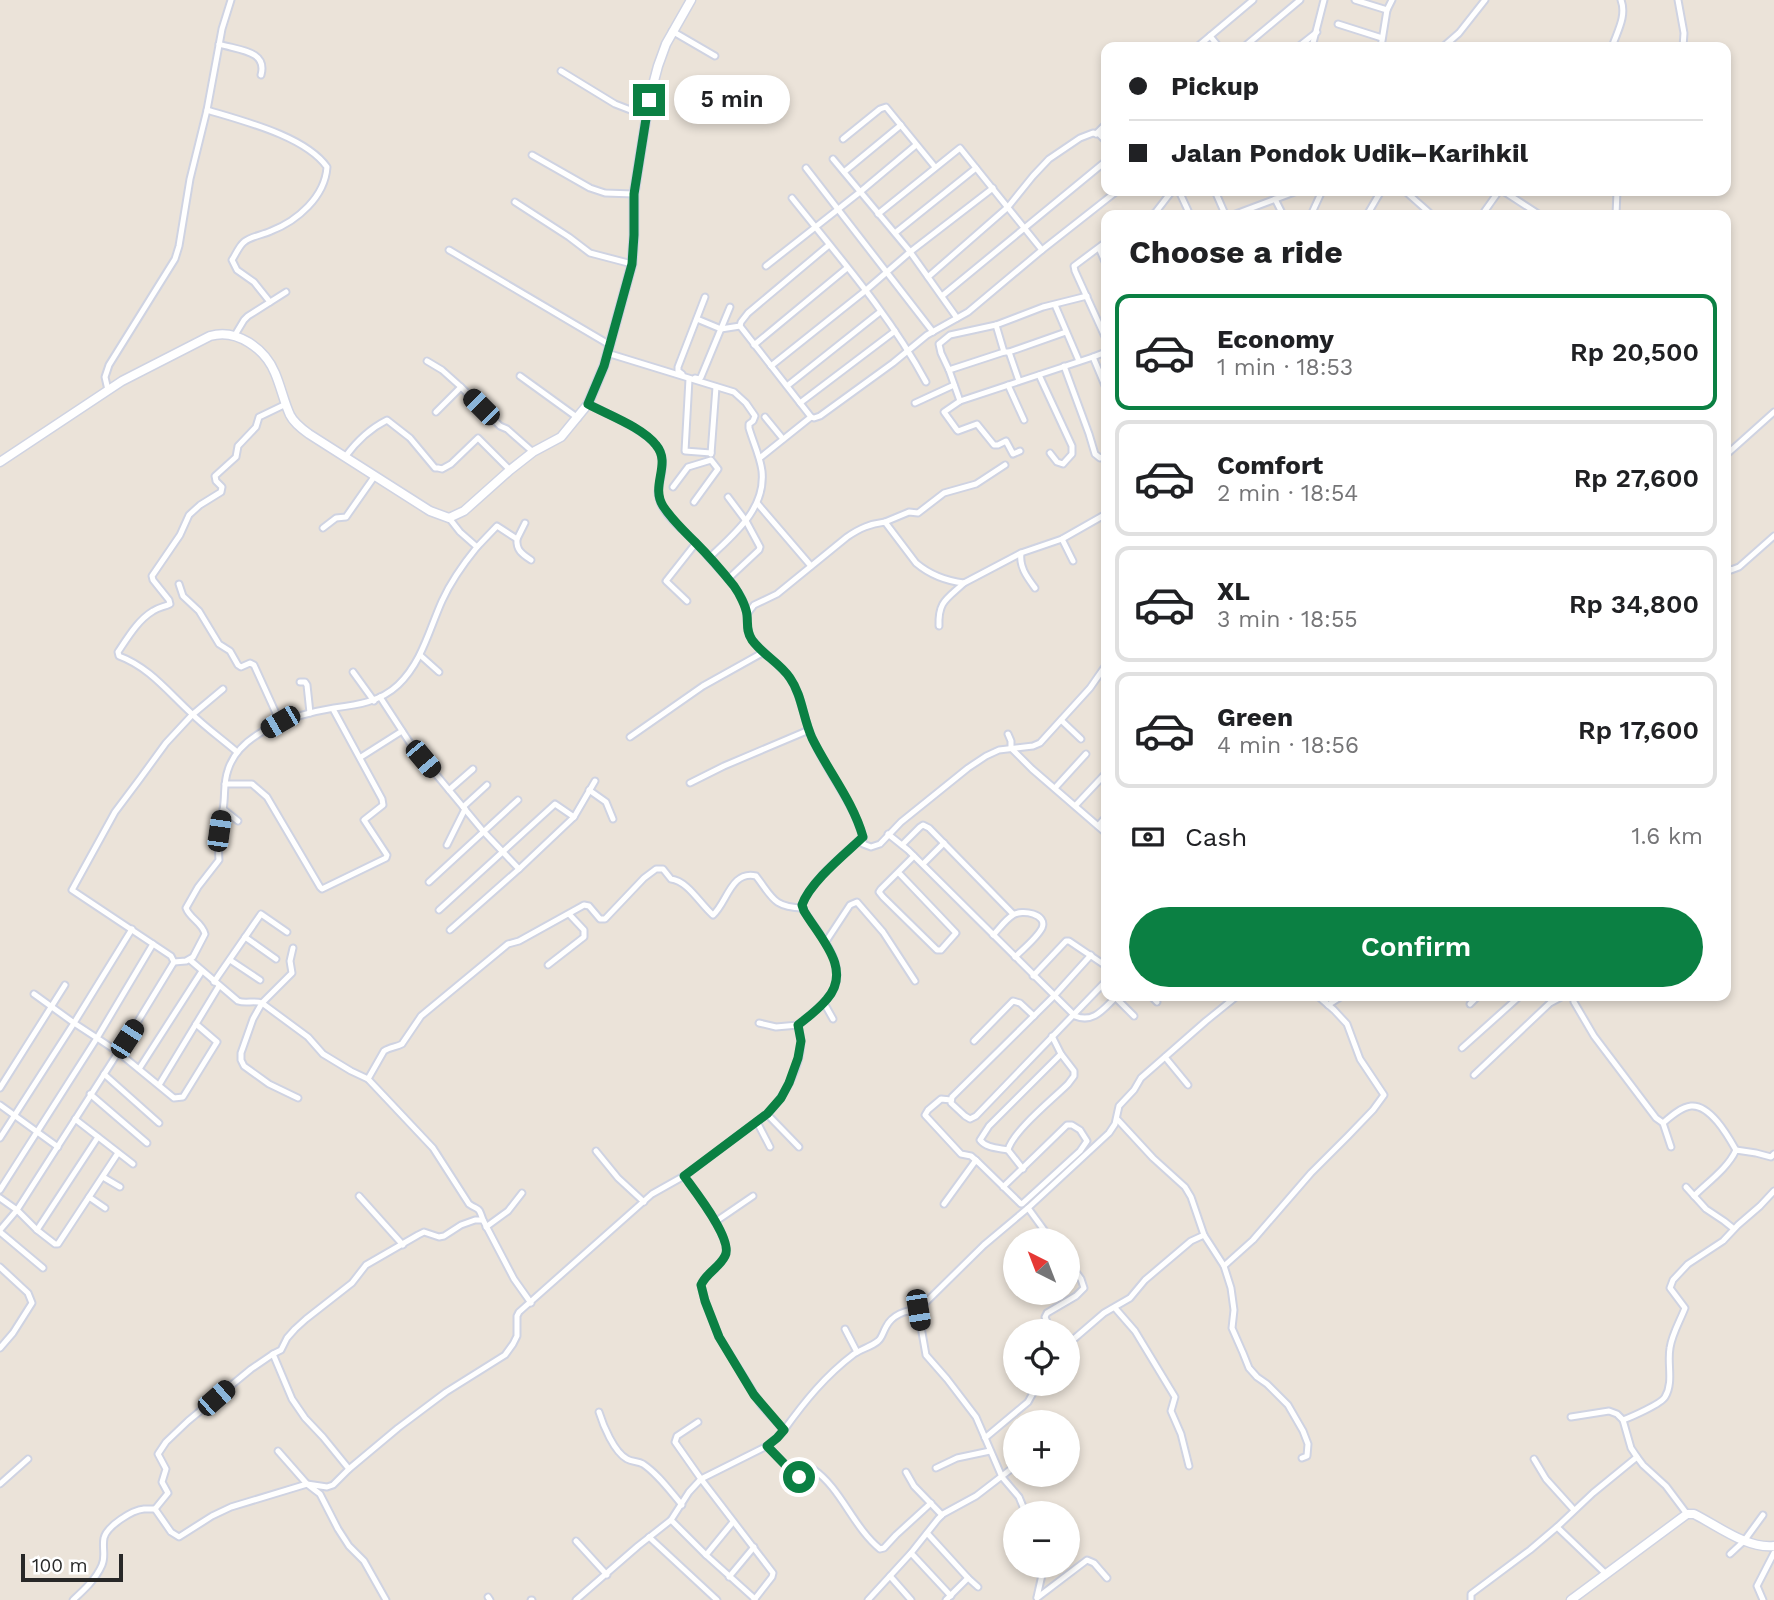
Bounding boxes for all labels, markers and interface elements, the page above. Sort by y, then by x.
text: Pickup [1171,71,1259,101]
callout: 5 min [674,76,789,124]
route end [633,84,665,116]
text: 5 min [701,86,763,113]
text: Jalan Pondok Udik–Karihkil [1171,138,1528,168]
text: Choose a ride [1129,233,1343,271]
icon: car [1133,321,1196,384]
text: Economy [1217,324,1334,354]
text: Rp 20,500 [1570,337,1699,367]
text: 1 min · 18:53 [1217,354,1353,381]
car [459,385,504,429]
icon: car [1133,447,1196,510]
text: Comfort [1217,450,1323,480]
text: Rp 27,600 [1574,463,1699,493]
text: 2 min · 18:54 [1217,480,1358,507]
icon: car [1133,573,1196,636]
text: XL [1217,576,1250,606]
text: Rp 34,800 [1569,589,1699,619]
text: 3 min · 18:55 [1217,606,1358,633]
icon: car [1133,699,1196,762]
car [257,702,304,742]
text: Green [1217,702,1293,732]
text: Rp 17,600 [1578,715,1699,745]
text: 4 min · 18:56 [1217,732,1359,759]
car [402,736,445,782]
car [206,809,233,853]
icon: cash [1129,818,1167,856]
text: Cash [1185,822,1247,852]
text: 1.6 km [1631,823,1703,850]
button: Confirm [1129,907,1703,987]
car [107,1016,148,1062]
north arrow [1003,1228,1080,1306]
map controls [1003,1228,1080,1578]
car [905,1288,932,1332]
button: locate [1003,1319,1080,1396]
car [194,1376,239,1420]
button: + [1003,1410,1080,1487]
route start [783,1461,815,1493]
button: − [1003,1501,1080,1578]
scale bar [21,1551,122,1583]
text: 100 m [32,1554,88,1577]

